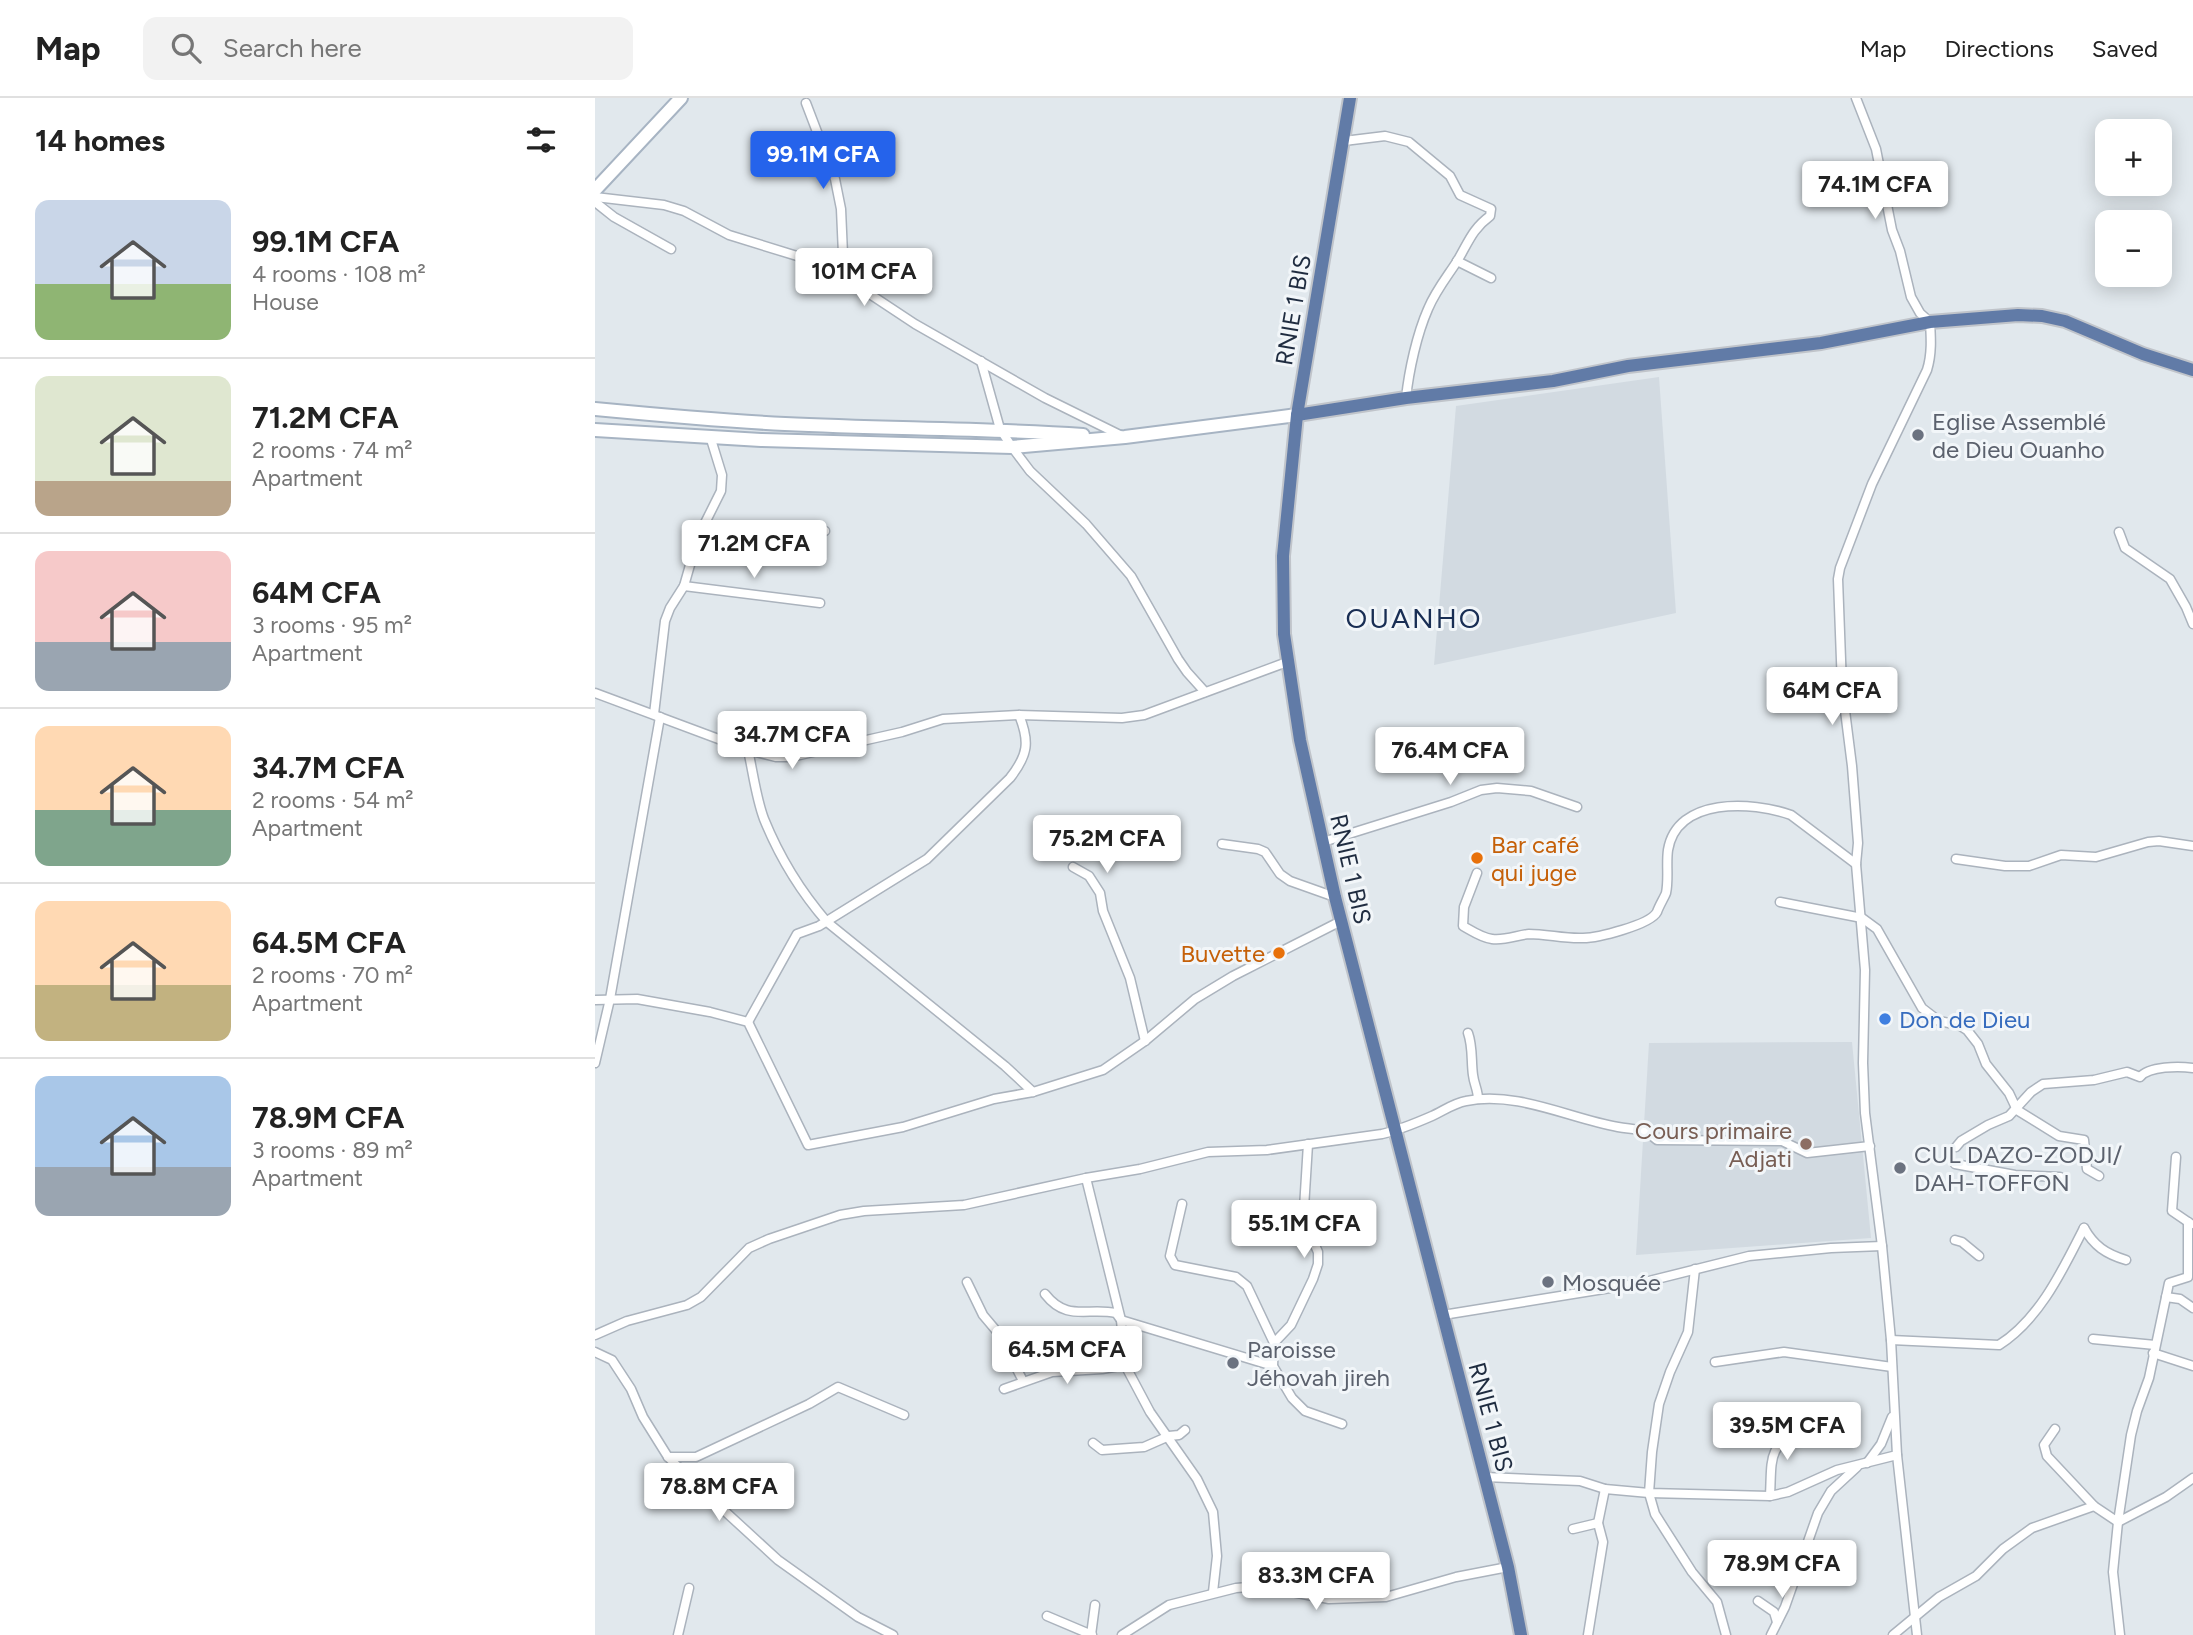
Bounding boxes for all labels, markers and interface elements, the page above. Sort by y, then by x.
search box [143,17,633,80]
text: Map [35,29,101,68]
icon: search [167,29,205,67]
text: Search here [223,32,362,64]
text: Map [1860,34,1906,63]
text: Directions [1944,34,2054,63]
text: Saved [2092,34,2158,63]
map controls [2095,119,2172,287]
button: + [2095,119,2172,196]
icon: filters [522,121,560,159]
text: 14 homes [35,122,165,159]
pin: 99.1M CFA [743,132,903,191]
text: 99.1M CFA [766,140,880,168]
pin: 74.1M CFA [1795,162,1955,221]
text: 74.1M CFA [1818,170,1932,198]
button: − [2095,210,2172,287]
text: 99.1M CFA [252,223,400,260]
icon: home [91,228,175,312]
pin: 101M CFA [792,248,936,308]
street label: RNIE 1 BIS [1269,252,1317,368]
text: 101M CFA [811,257,917,285]
text: 4 rooms · 108 m² [252,260,426,288]
text: House [252,288,319,316]
text: 71.2M CFA [252,399,399,436]
icon: home [91,404,175,488]
place label: Eglise Assemblé de Dieu Ouanho [1932,407,2106,464]
marker: Eglise Assemblé de Dieu Ouanho [1910,427,1926,443]
text: 2 rooms · 74 m² [252,436,413,464]
text: Apartment [252,464,363,492]
pin: 71.2M CFA [674,520,834,580]
text: 71.2M CFA [698,529,810,557]
text: 64M CFA [252,574,381,611]
icon: home [91,579,175,663]
district label: OUANHO [1346,601,1482,635]
text: 3 rooms · 95 m² [252,611,412,639]
text: Apartment [252,639,363,667]
pin: 64M CFA [1767,668,1897,727]
text: 64M CFA [1783,676,1881,704]
pin: 34.7M CFA [712,712,872,771]
text: 34.7M CFA [734,720,850,748]
pin: 76.4M CFA [1370,728,1530,787]
text: 76.4M CFA [1391,736,1509,764]
text: 34.7M CFA [252,749,404,786]
icon: home [91,754,175,838]
text: 2 rooms · 54 m² [252,786,414,814]
street label: RNIE 1 BIS [1324,811,1378,927]
text: Apartment [252,814,363,842]
pin: 75.2M CFA [1027,816,1187,875]
text: 75.2M CFA [1049,824,1165,852]
place label: Bar café qui juge [1491,830,1579,887]
marker: Bar café qui juge [1469,850,1485,866]
text: 64.5M CFA [252,924,406,961]
icon: home [91,929,175,1013]
place label: Buvette [1180,939,1265,968]
marker: Buvette [1271,945,1287,961]
text: 2 rooms · 70 m² [252,961,413,989]
text: Apartment [252,989,363,1017]
place label: Don de Dieu [1899,1005,2030,1034]
marker: Don de Dieu [1877,1011,1893,1027]
text: 78.9M CFA [252,1099,405,1136]
icon: home [91,1104,175,1188]
place label: Cours primaire Adjati [1635,1116,1792,1173]
text: 3 rooms · 89 m² [252,1136,413,1164]
marker: Cours primaire Adjati [1798,1136,1814,1152]
place label: CUL DAZO-ZODJI/ DAH-TOFFON [1914,1140,2122,1197]
marker: CUL DAZO-ZODJI/ DAH-TOFFON [1892,1160,1908,1176]
text: Apartment [252,1164,363,1192]
pin: 55.1M CFA [1224,1200,1384,1260]
text: 55.1M CFA [1247,1209,1361,1237]
place label: Mosquée [1562,1268,1661,1297]
marker: Mosquée [1540,1274,1556,1290]
pin: 64.5M CFA [987,1326,1147,1386]
text: 64.5M CFA [1008,1335,1126,1363]
place label: Paroisse Jéhovah jireh [1247,1335,1390,1392]
marker: Paroisse Jéhovah jireh [1225,1355,1241,1371]
street label: RNIE 1 BIS [1463,1359,1519,1475]
pin: 39.5M CFA [1707,1402,1867,1462]
text: 39.5M CFA [1729,1411,1845,1439]
pin: 78.8M CFA [639,1464,799,1523]
text: 78.8M CFA [660,1472,778,1500]
pin: 78.9M CFA [1702,1540,1862,1600]
text: 78.9M CFA [1724,1549,1840,1577]
pin: 83.3M CFA [1236,1552,1396,1612]
text: 83.3M CFA [1258,1561,1374,1589]

